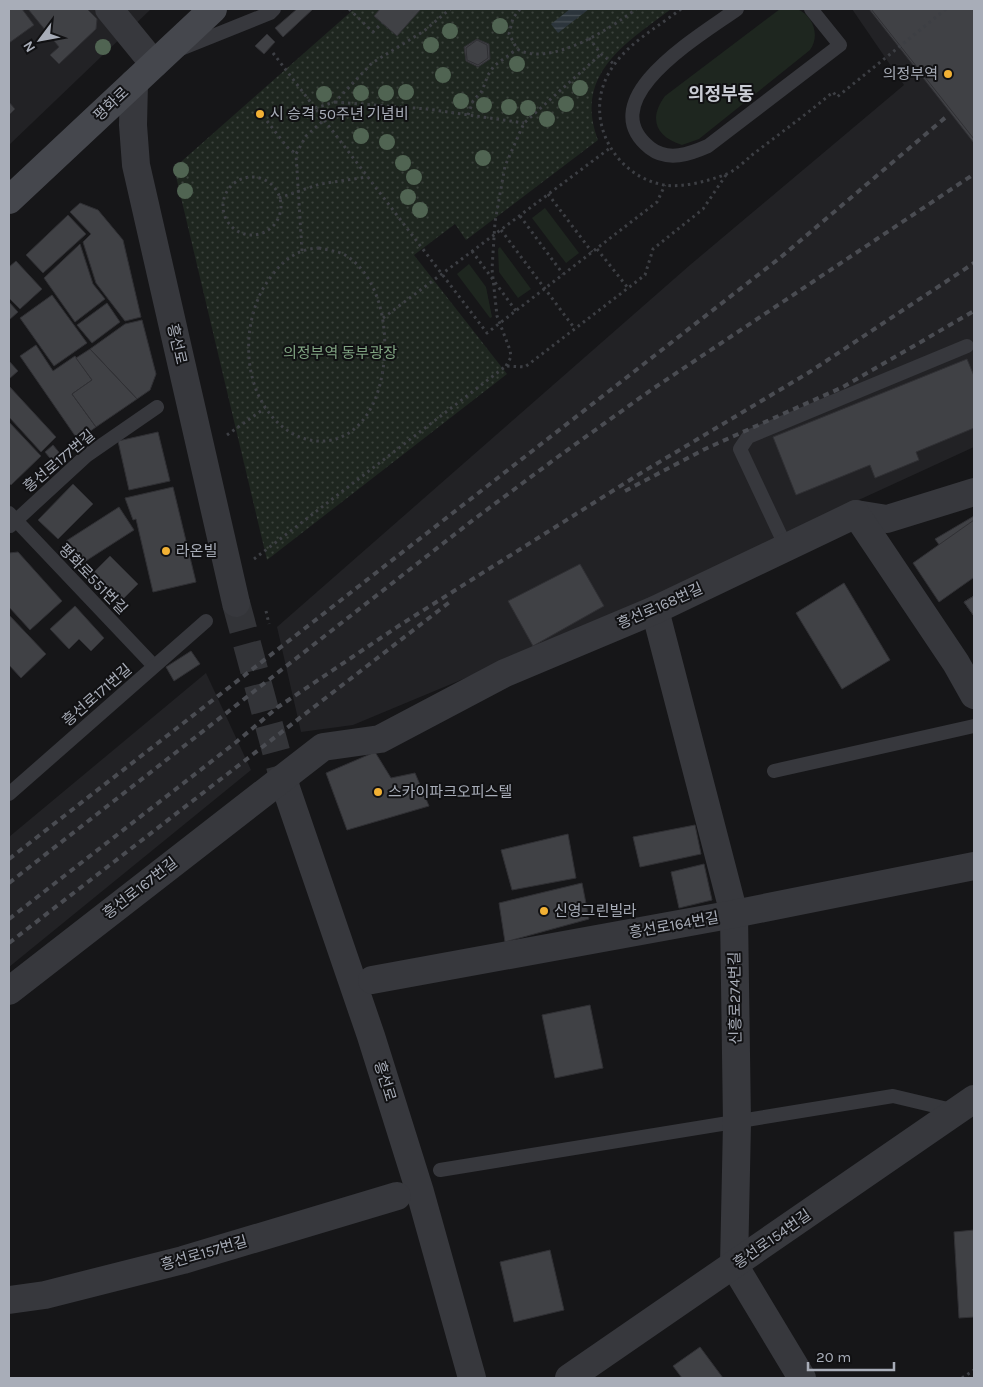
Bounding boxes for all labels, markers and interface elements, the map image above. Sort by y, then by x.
north arrow [15,15,65,65]
text: N [20,38,39,55]
place label: 의정부역 [883,65,938,83]
marker: 의정부역 [942,68,954,80]
street label: 평화로 [90,83,132,125]
district label: 의정부동 [688,83,754,105]
place label: 시 승격 50주년 기념비 [270,105,408,123]
marker: 시 승격 50주년 기념비 [254,108,266,120]
street label: 흥선로 [164,322,190,366]
park label: 의정부역 동부광장 [283,344,397,362]
street label: 흥선로177번길 [19,426,99,496]
street label: 평화로551번길 [55,540,131,618]
place label: 라온빌 [176,542,217,560]
marker: 라온빌 [160,545,172,557]
street label: 흥선로168번길 [614,579,706,633]
street label: 흥선로171번길 [59,660,135,730]
place label: 스카이파크오피스텔 [388,783,512,801]
marker: 스카이파크오피스텔 [372,786,384,798]
street label: 흥선로167번길 [99,853,181,923]
place label: 신영그린빌라 [554,902,637,920]
marker: 신영그린빌라 [538,905,550,917]
street label: 흥선로164번길 [628,908,720,942]
street label: 신흥로274번길 [725,951,745,1045]
street label: 흥선로 [370,1059,400,1103]
street label: 흥선로154번길 [730,1206,814,1272]
street label: 흥선로157번길 [159,1232,249,1274]
scale bar [808,1340,894,1372]
text: 20 m [816,1348,851,1366]

